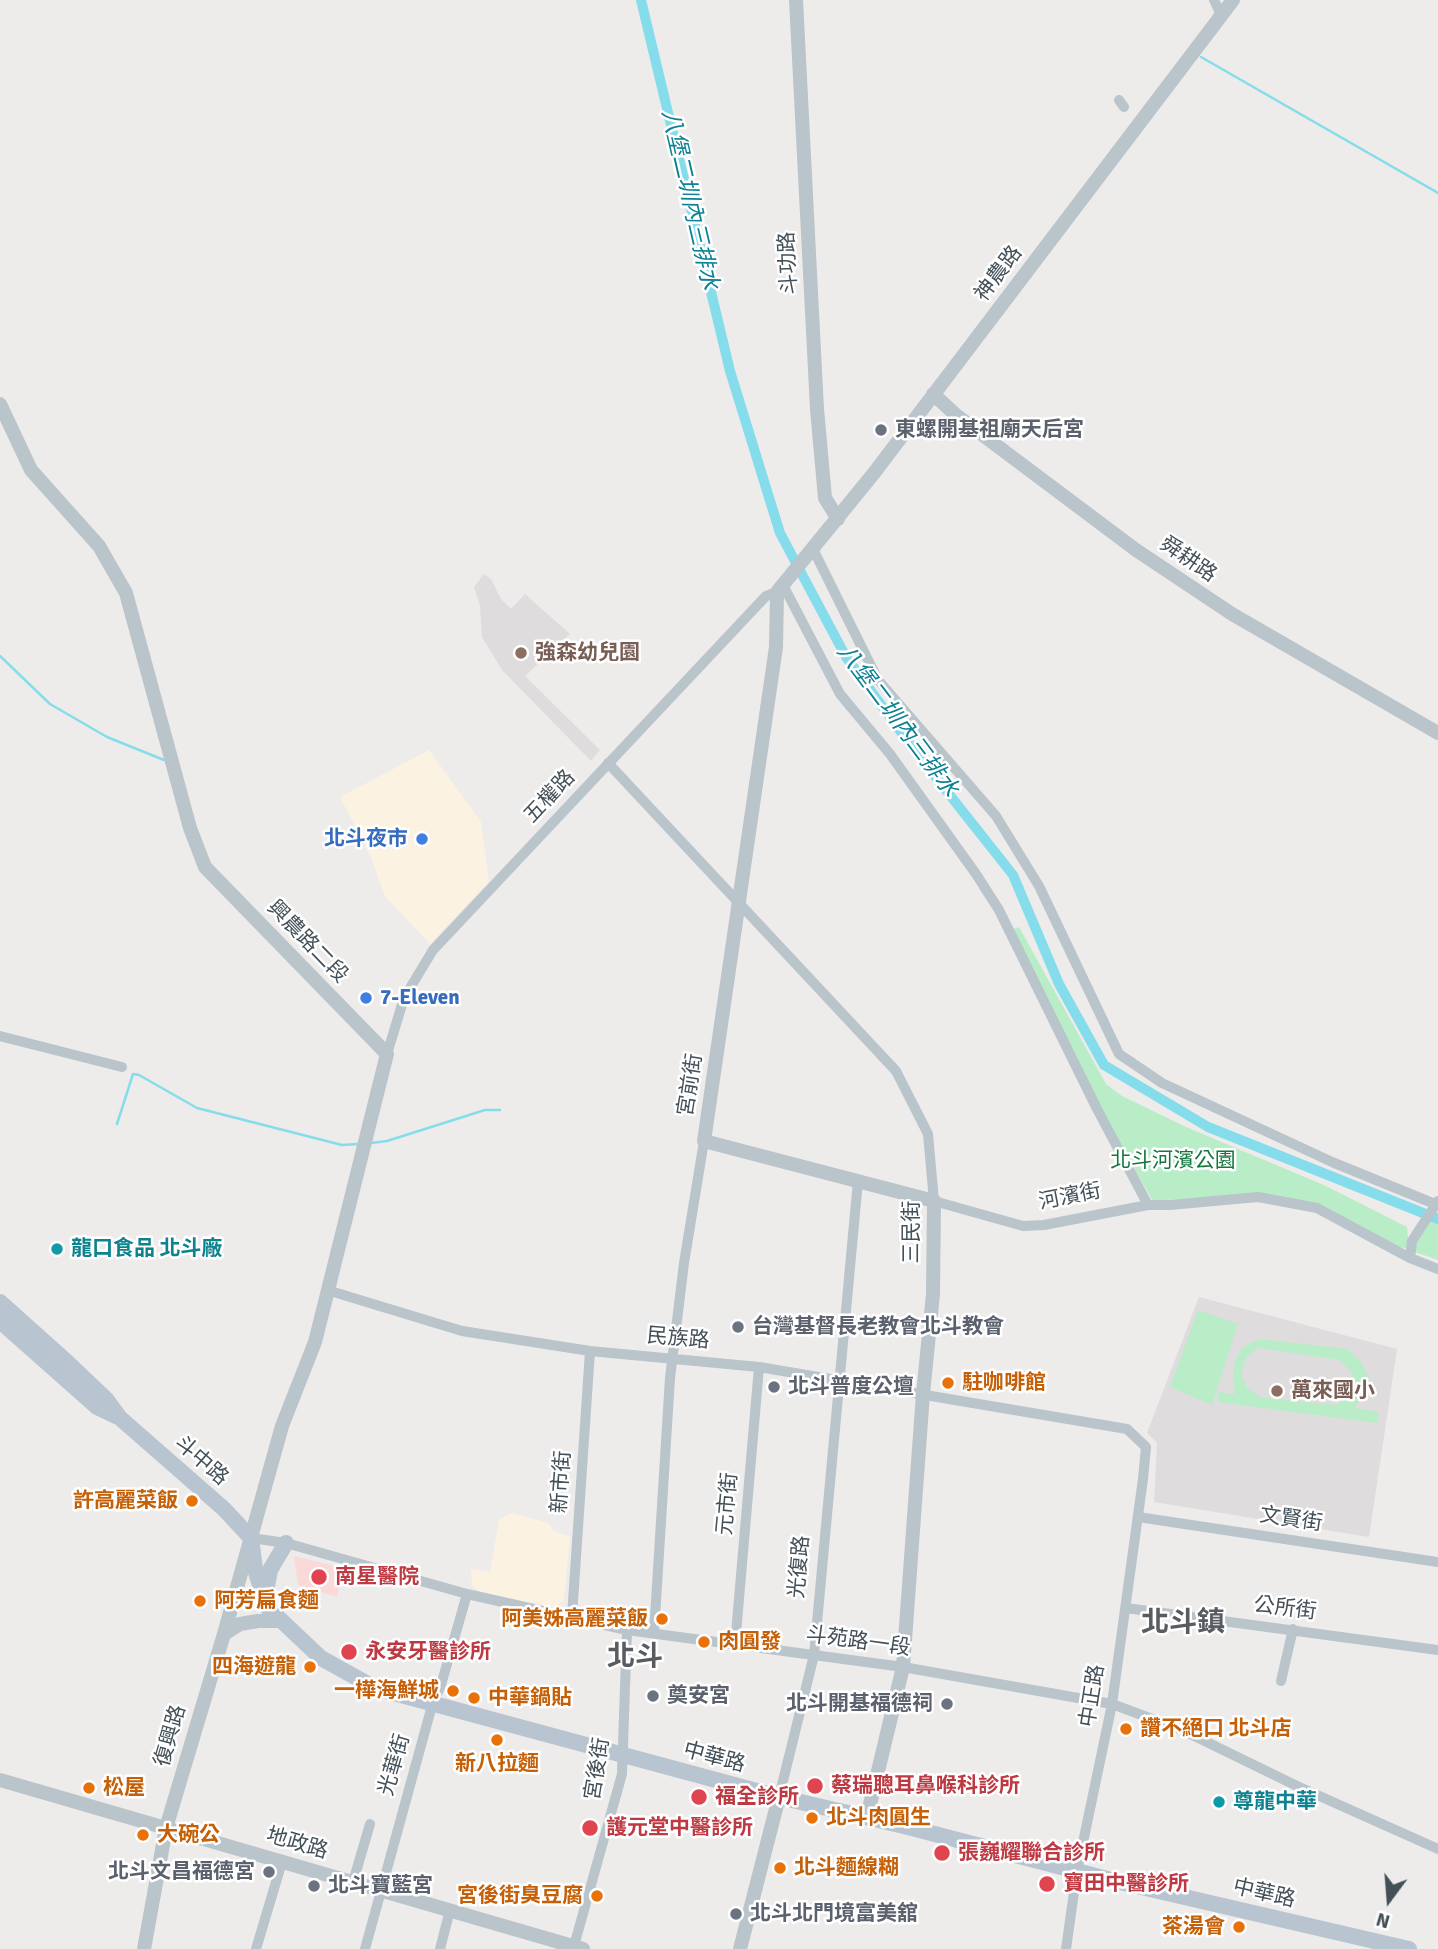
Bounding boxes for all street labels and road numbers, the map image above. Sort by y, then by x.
street label: 斗功路 [775,231,803,295]
street label: 神農路 [970,241,1028,307]
street label: 舜耕路 [1155,532,1221,588]
street label: 五權路 [519,765,581,829]
street label: 興農路二段 [261,895,353,989]
street label: 宮前街 [674,1052,708,1118]
street label: 河濱街 [1037,1179,1103,1215]
street label: 三民街 [899,1201,925,1263]
street label: 民族路 [646,1324,710,1354]
street label: 斗中路 [169,1431,233,1491]
street label: 新市街 [547,1450,577,1514]
street label: 元市街 [713,1472,743,1536]
street label: 文賢街 [1258,1503,1324,1537]
street label: 光復路 [785,1535,815,1599]
street label: 公所街 [1252,1593,1318,1625]
street label: 斗苑路一段 [804,1622,912,1662]
street label: 中正路 [1076,1663,1110,1729]
street label: 復興路 [150,1702,192,1770]
street label: 光華街 [374,1731,416,1799]
street label: 宮後街 [581,1736,615,1802]
street label: 中華路 [680,1738,748,1778]
street label: 地政路 [263,1823,331,1865]
street label: 中華路 [1230,1875,1298,1913]

